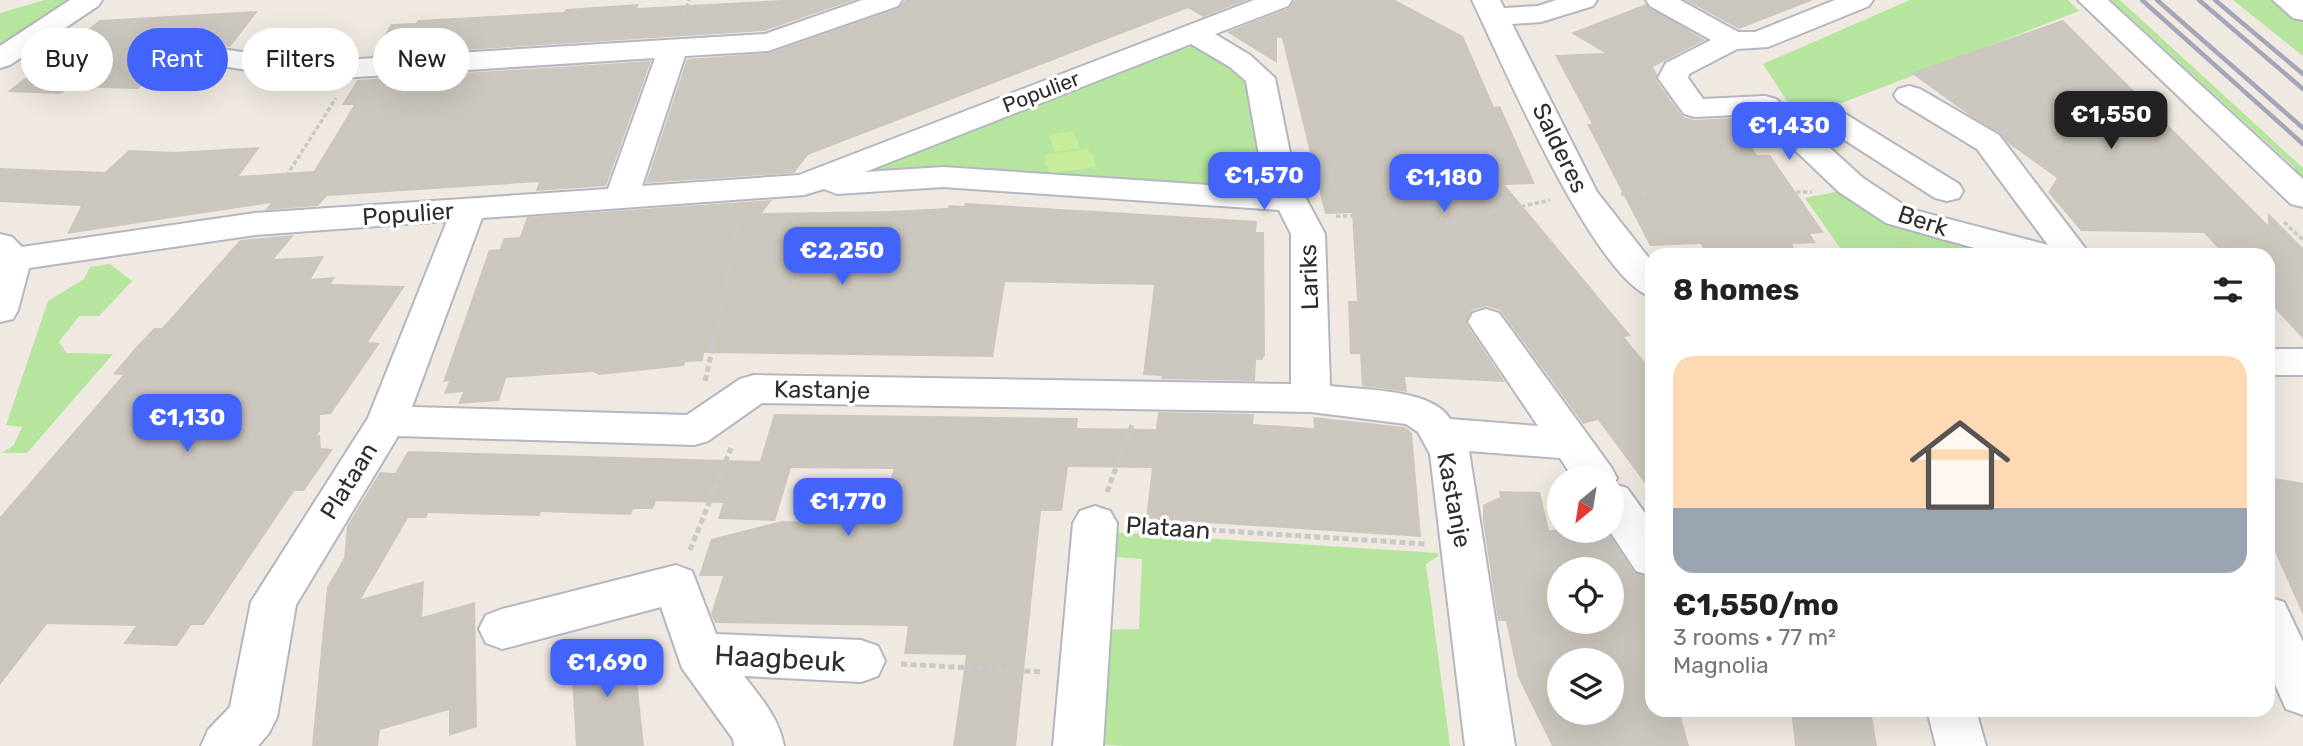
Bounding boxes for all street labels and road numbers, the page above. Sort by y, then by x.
street label: Populier [999,65,1083,118]
street label: Salderes [1526,99,1594,197]
street label: Populier [361,197,455,231]
street label: Berk [1894,200,1952,242]
street label: Lariks [1294,243,1324,311]
street label: Kastanje [774,375,870,405]
street label: Plataan [315,438,383,524]
street label: Kastanje [1431,450,1477,550]
street label: Plataan [1125,511,1211,545]
street label: Haagbeuk [714,639,847,678]

